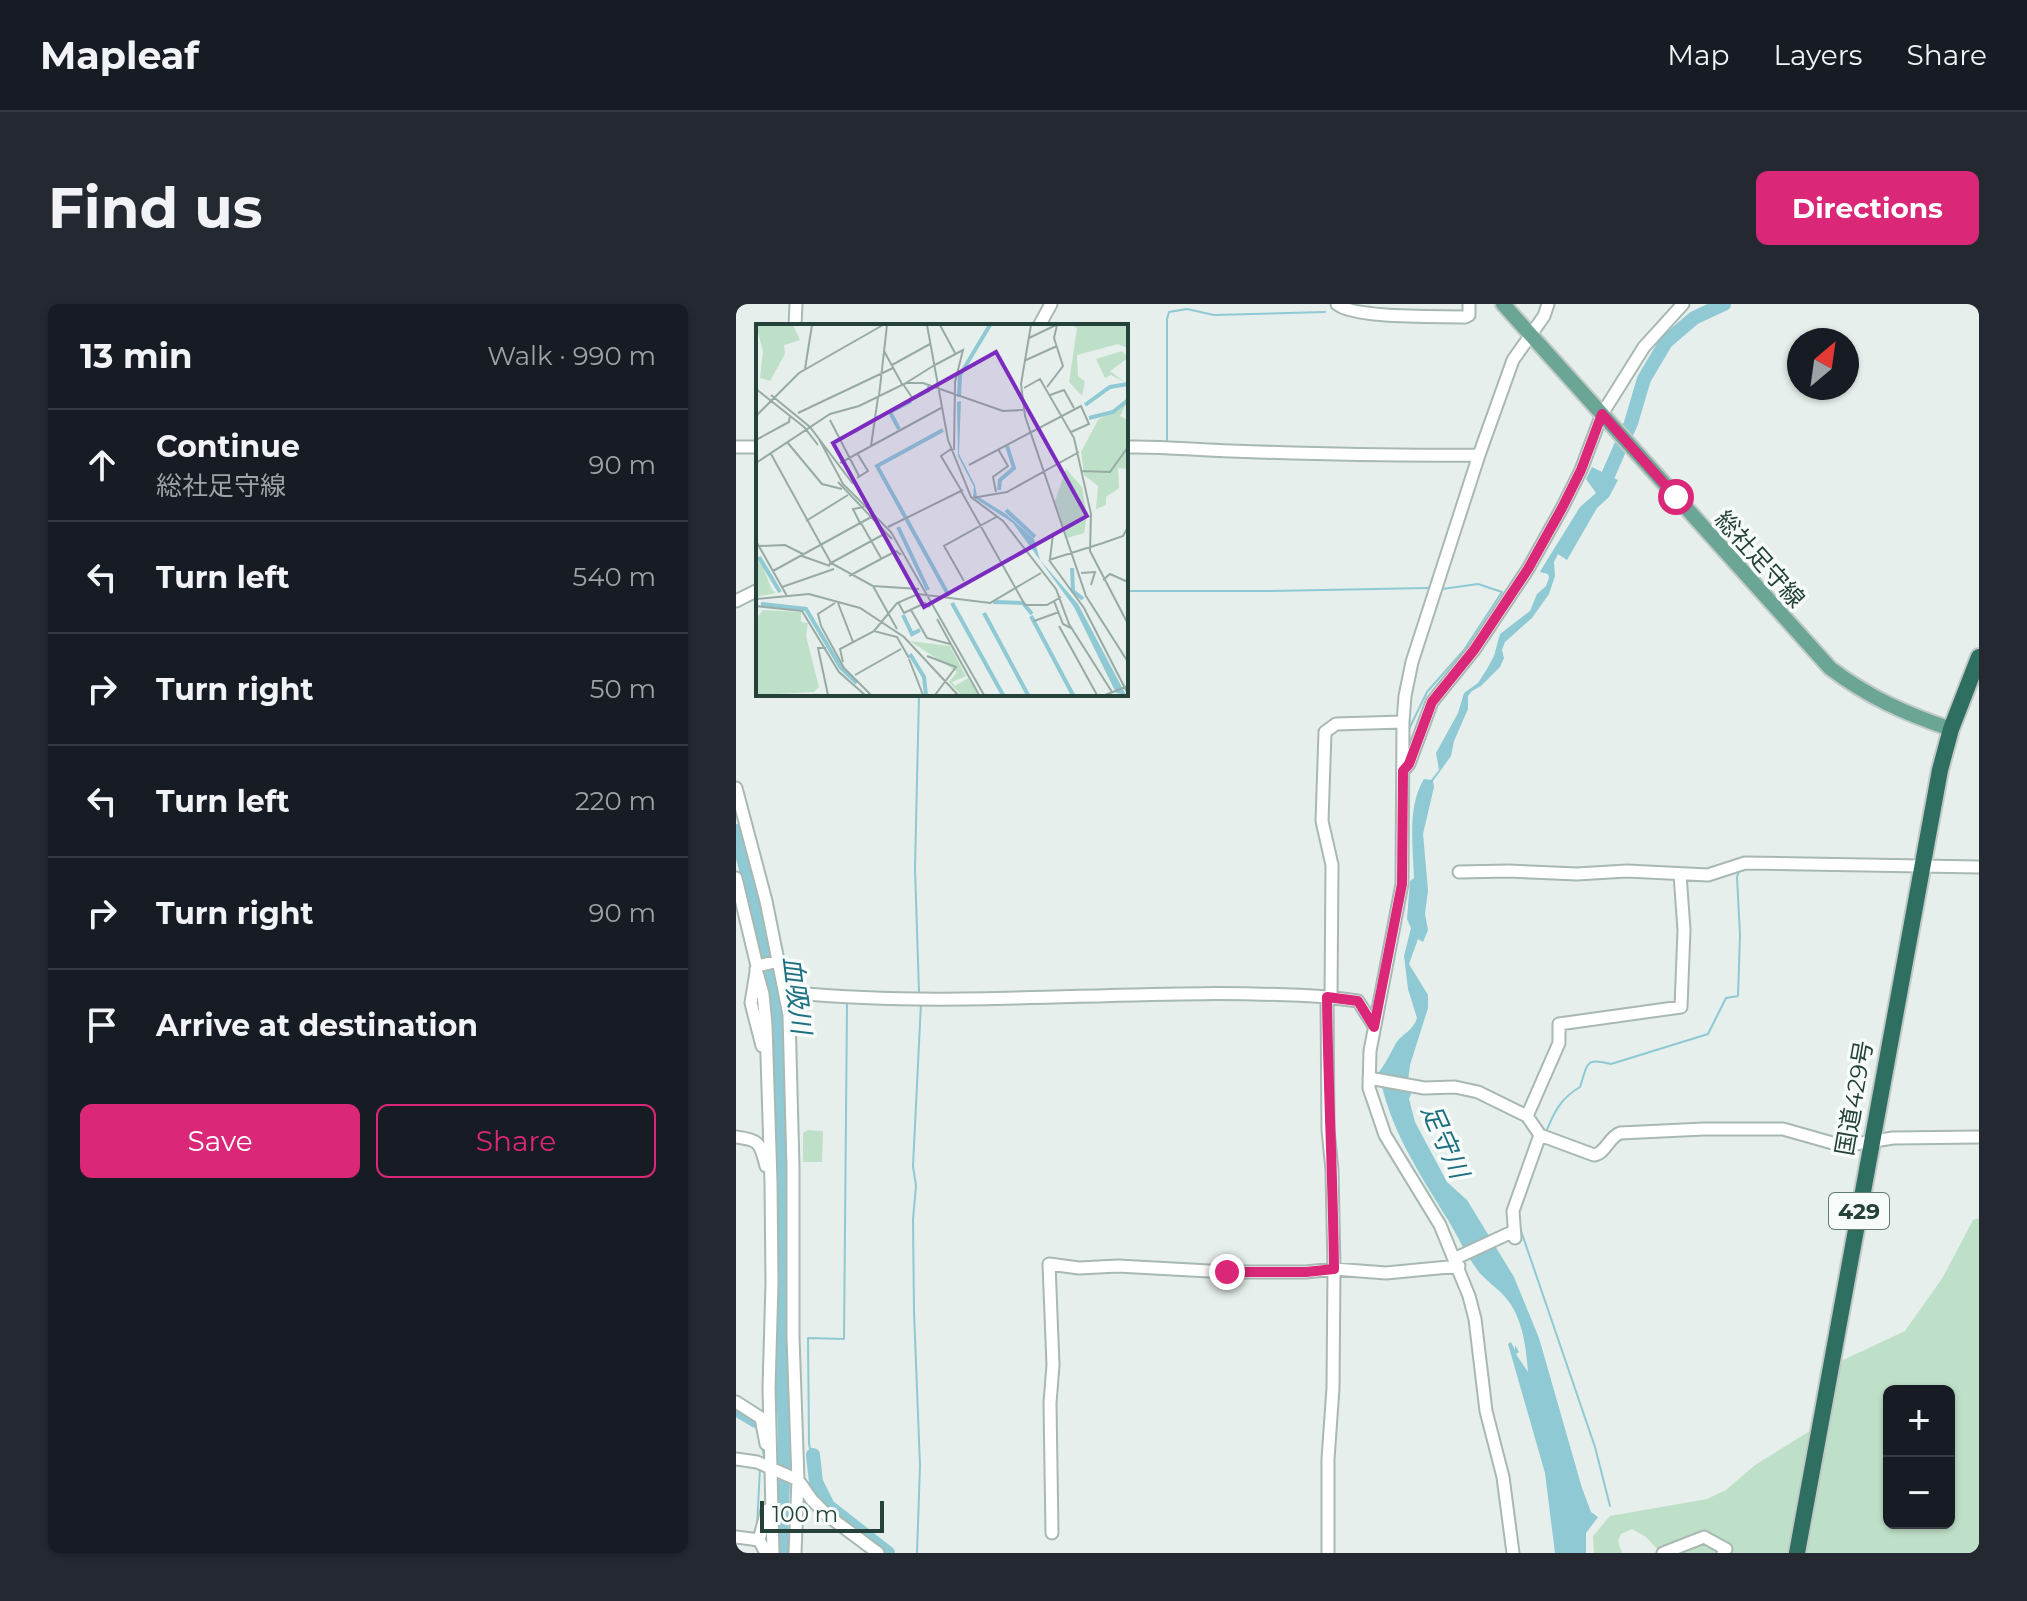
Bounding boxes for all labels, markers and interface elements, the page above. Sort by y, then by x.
text: Mapleaf [40,32,199,79]
text: Map [1667,38,1730,72]
text: Layers [1774,38,1863,72]
text: Share [1907,38,1987,72]
button: Directions [1756,171,1979,245]
text: Find us [48,174,262,242]
inset map [756,324,1128,696]
north arrow [1787,328,1859,400]
text: 13 min [80,335,192,377]
text: Walk · 990 m [487,340,656,372]
text: Continue [156,428,300,465]
icon: ahead [80,443,124,487]
text: 90 m [589,449,656,481]
text: 総社足守線 [156,470,286,502]
route start [1658,479,1694,515]
street label: 総社足守線 [1709,505,1811,613]
icon: left [80,555,124,599]
text: Turn left [156,559,289,596]
text: 540 m [572,561,656,593]
icon: right [80,667,124,711]
text: Turn right [156,671,313,708]
text: 50 m [590,673,656,705]
icon: left [80,779,124,823]
text: Turn left [156,783,289,820]
text: 220 m [575,785,656,817]
icon: right [80,891,124,935]
text: Turn right [156,895,313,932]
text: 90 m [589,897,656,929]
water label: 血吸川 [776,954,818,1039]
icon: arrive [80,1003,124,1047]
text: Arrive at destination [156,1007,478,1044]
street label: 国道429号 [1830,1038,1878,1158]
water label: 足守川 [1415,1099,1477,1186]
button: Save [80,1104,360,1178]
button: Share [376,1104,656,1178]
road number: 429 [1829,1193,1889,1229]
route end [1209,1254,1245,1290]
map controls [1883,1385,1955,1529]
button: + [1883,1385,1955,1457]
button: − [1883,1457,1955,1529]
scale bar [760,1497,884,1533]
text: 100 m [772,1501,838,1528]

